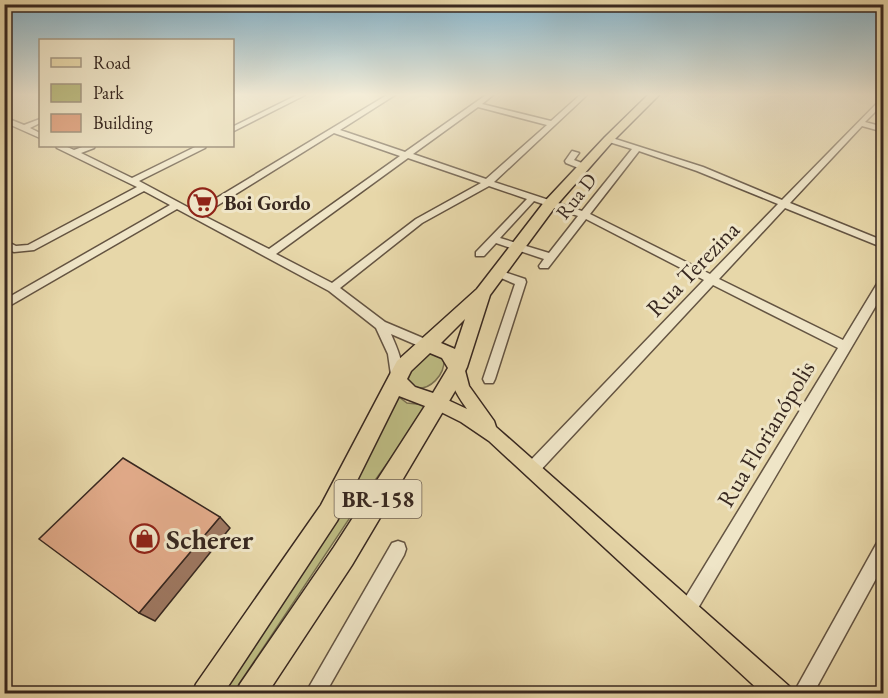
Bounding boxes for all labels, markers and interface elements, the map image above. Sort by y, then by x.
legend [39,39,234,147]
text: Road [93,51,132,74]
text: Park [93,81,124,104]
text: Building [93,111,153,134]
street label: Rua D [550,168,602,224]
supermarket icon: Boi Gordo [187,187,219,219]
place label: Boi Gordo [224,190,311,216]
street label: Rua Terezina [639,214,746,323]
street label: Rua Florianópolis [710,355,821,513]
road number: BR-158 [334,480,422,518]
place label: Scherer [166,521,254,557]
shop icon: Scherer [129,523,161,555]

